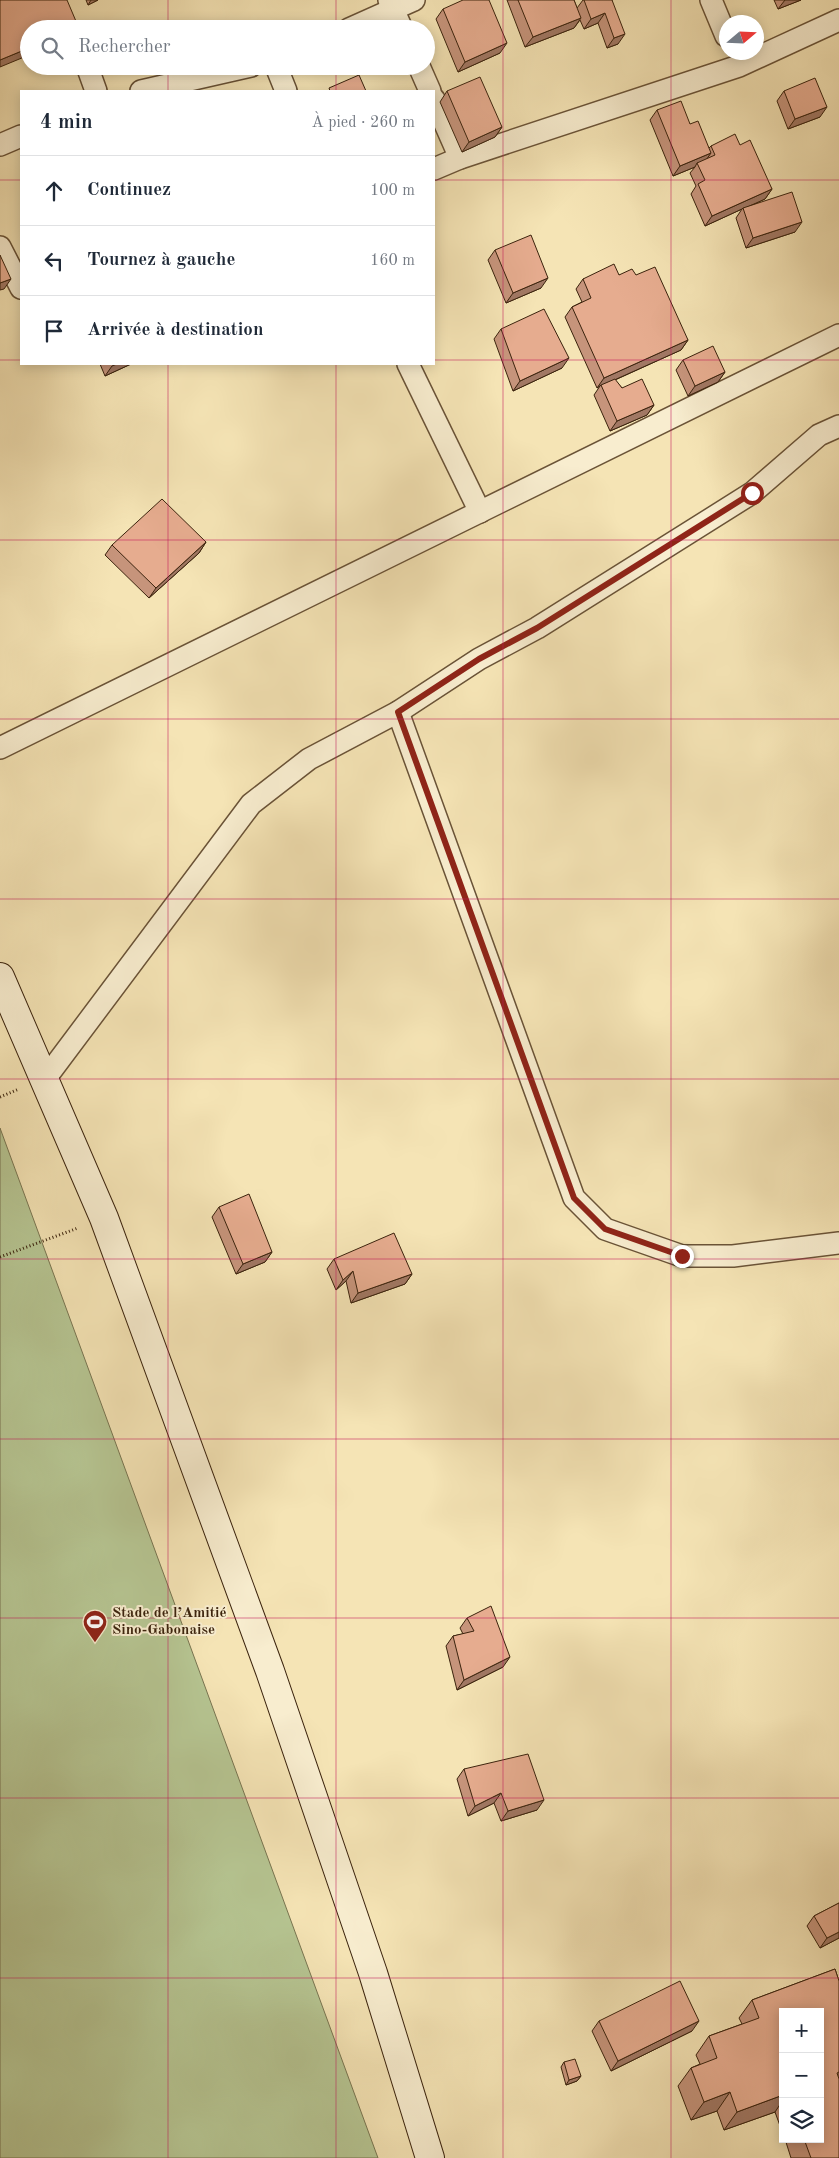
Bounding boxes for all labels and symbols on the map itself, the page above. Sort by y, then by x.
north arrow [719,15,764,60]
route start [741,482,764,505]
route end [671,1245,694,1268]
place label: Stade de l’Amitié Sino-Gabonaise [112,1606,227,1638]
sports icon: Stade de l’Amitié Sino-Gabonaise [82,1609,108,1643]

